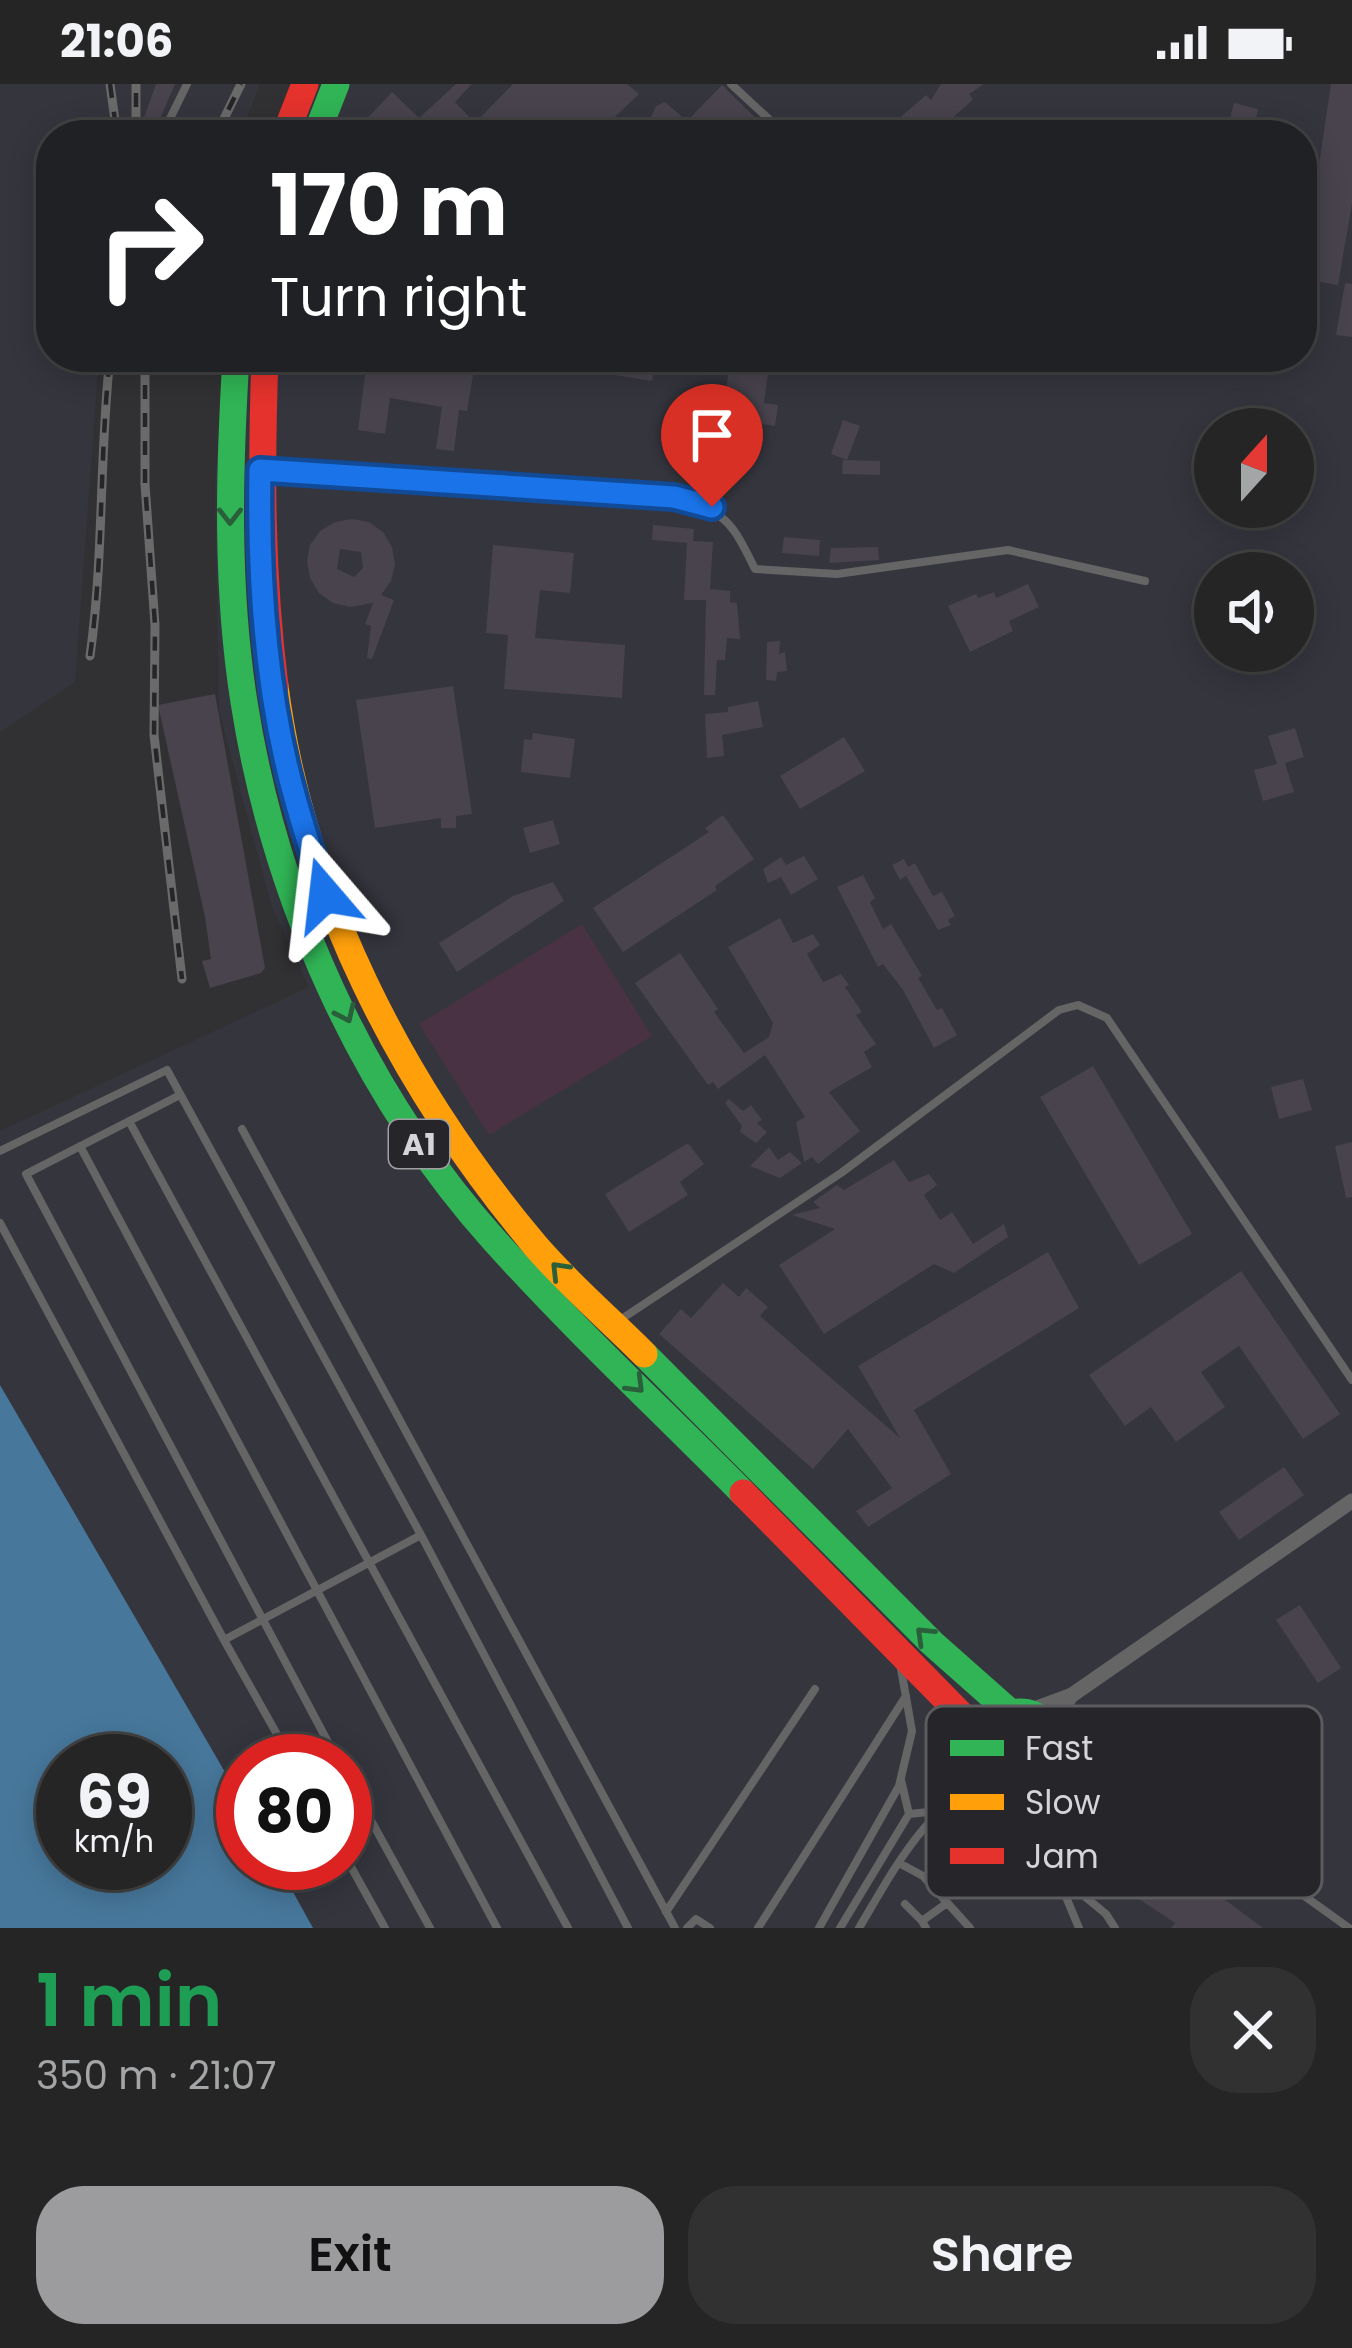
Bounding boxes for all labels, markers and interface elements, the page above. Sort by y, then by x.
text: 21:06 [60,10,173,73]
text: 170 m [270,147,508,264]
icon: right [72,168,228,324]
text: Turn right [270,259,527,335]
pin [661,384,763,507]
icon: arrive [679,402,745,468]
north arrow [1194,408,1314,528]
map controls [1194,408,1314,672]
one-way arrow [217,508,243,526]
button: sound [1194,552,1314,672]
position arrow [262,832,388,958]
one-way arrow [332,1002,355,1023]
road number: A1 [389,1120,449,1168]
one-way arrow [552,1262,574,1284]
one-way arrow [622,1370,644,1392]
one-way arrow [916,1627,938,1649]
legend [926,1706,1322,1898]
text: Fast [1025,1725,1093,1772]
speed limit sign: 80 [216,1734,372,1890]
text: 69 [76,1755,152,1839]
text: Slow [1025,1779,1101,1826]
text: km/h [74,1820,154,1863]
text: Jam [1025,1833,1099,1880]
text: 1 min [36,1950,222,2051]
button: close [1190,1967,1316,2093]
text: 350 m · 21:07 [36,2048,277,2103]
button: Exit [36,2186,664,2324]
button: Share [688,2186,1316,2324]

